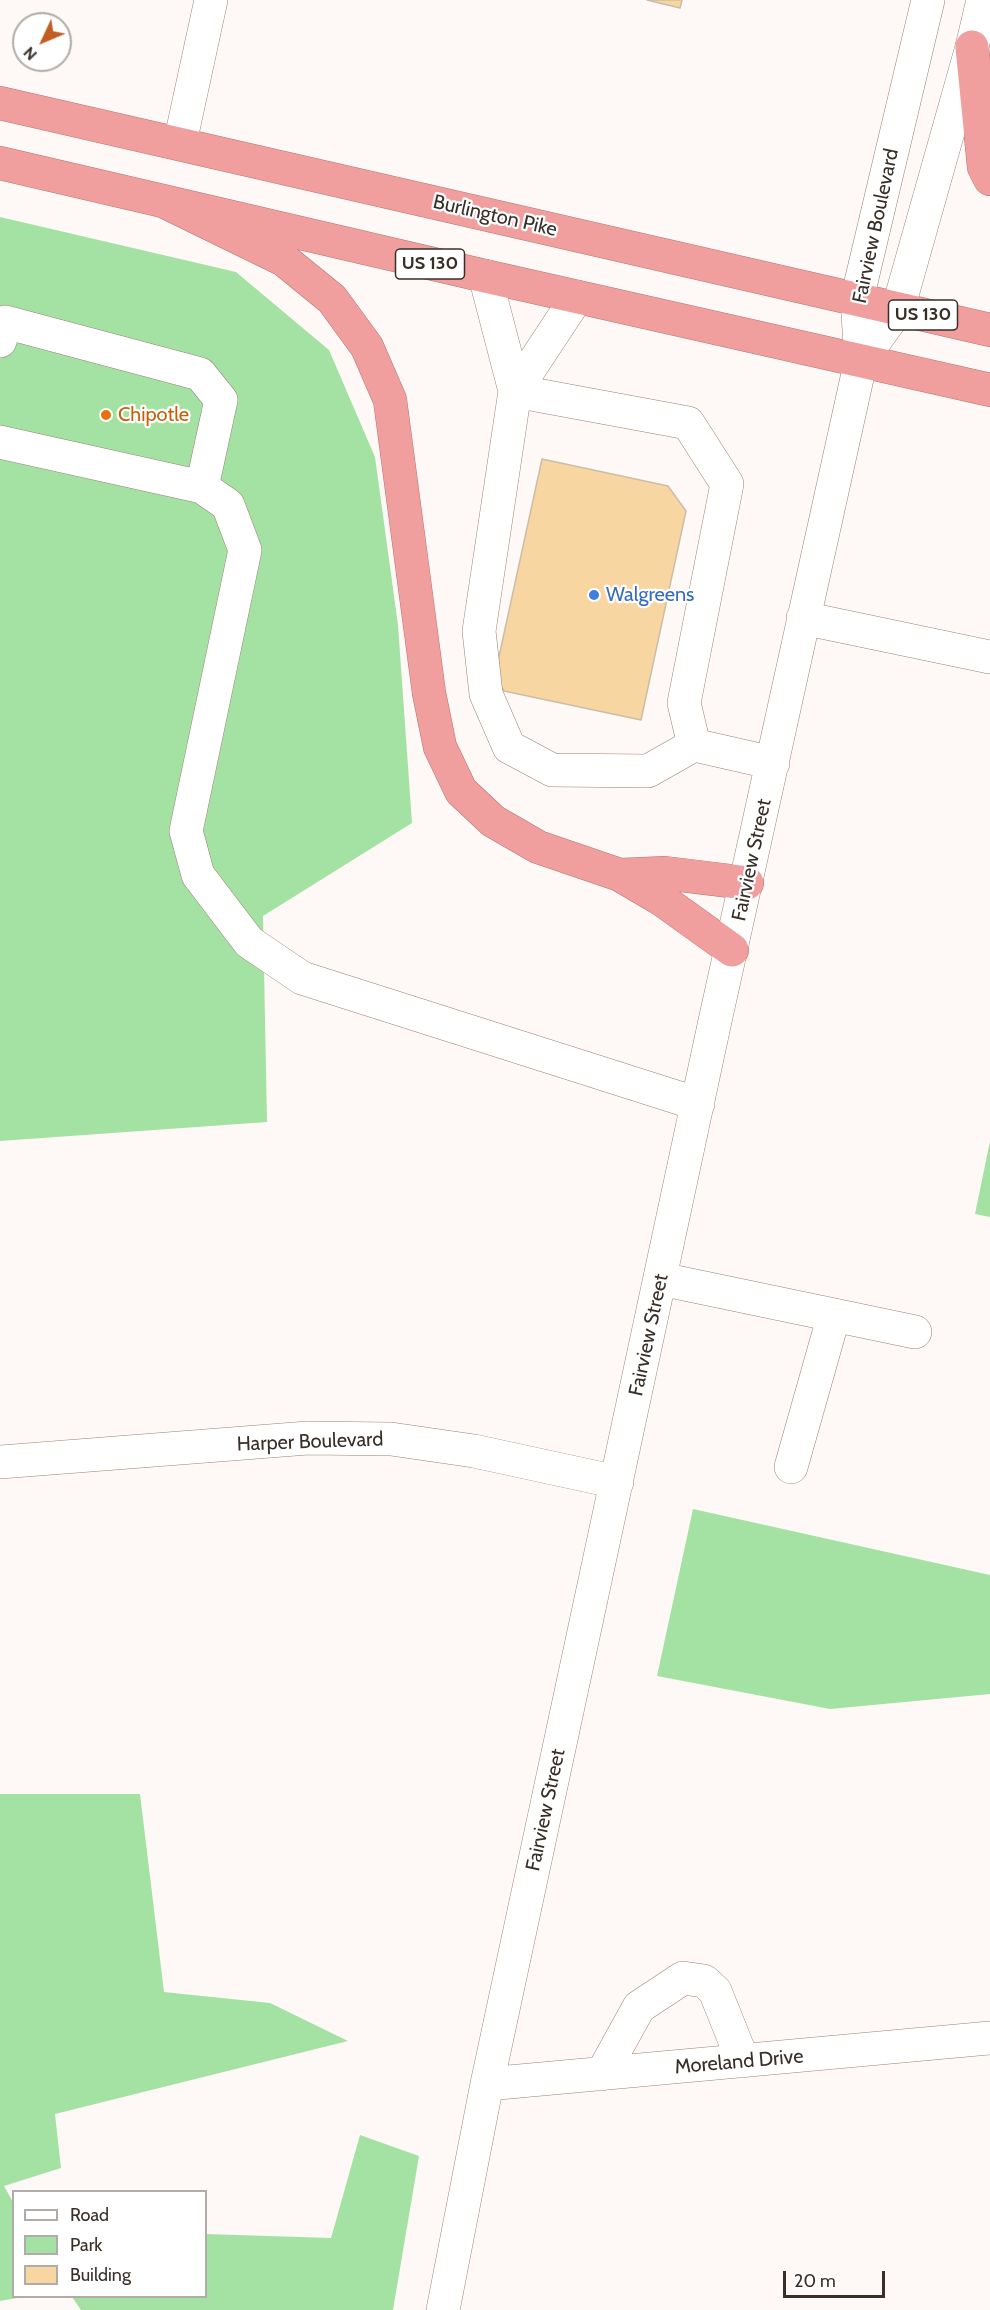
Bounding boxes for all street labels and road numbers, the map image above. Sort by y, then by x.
street label: Fairview Boulevard [848,146,904,306]
street label: Burlington Pike [431,190,559,242]
road number: US 130 [396,249,464,279]
road number: US 130 [888,300,958,330]
street label: Fairview Street [727,797,777,923]
street label: Fairview Street [624,1272,674,1398]
street label: Harper Boulevard [236,1427,384,1457]
street label: Fairview Street [521,1747,571,1873]
street label: Moreland Drive [674,2044,804,2080]

